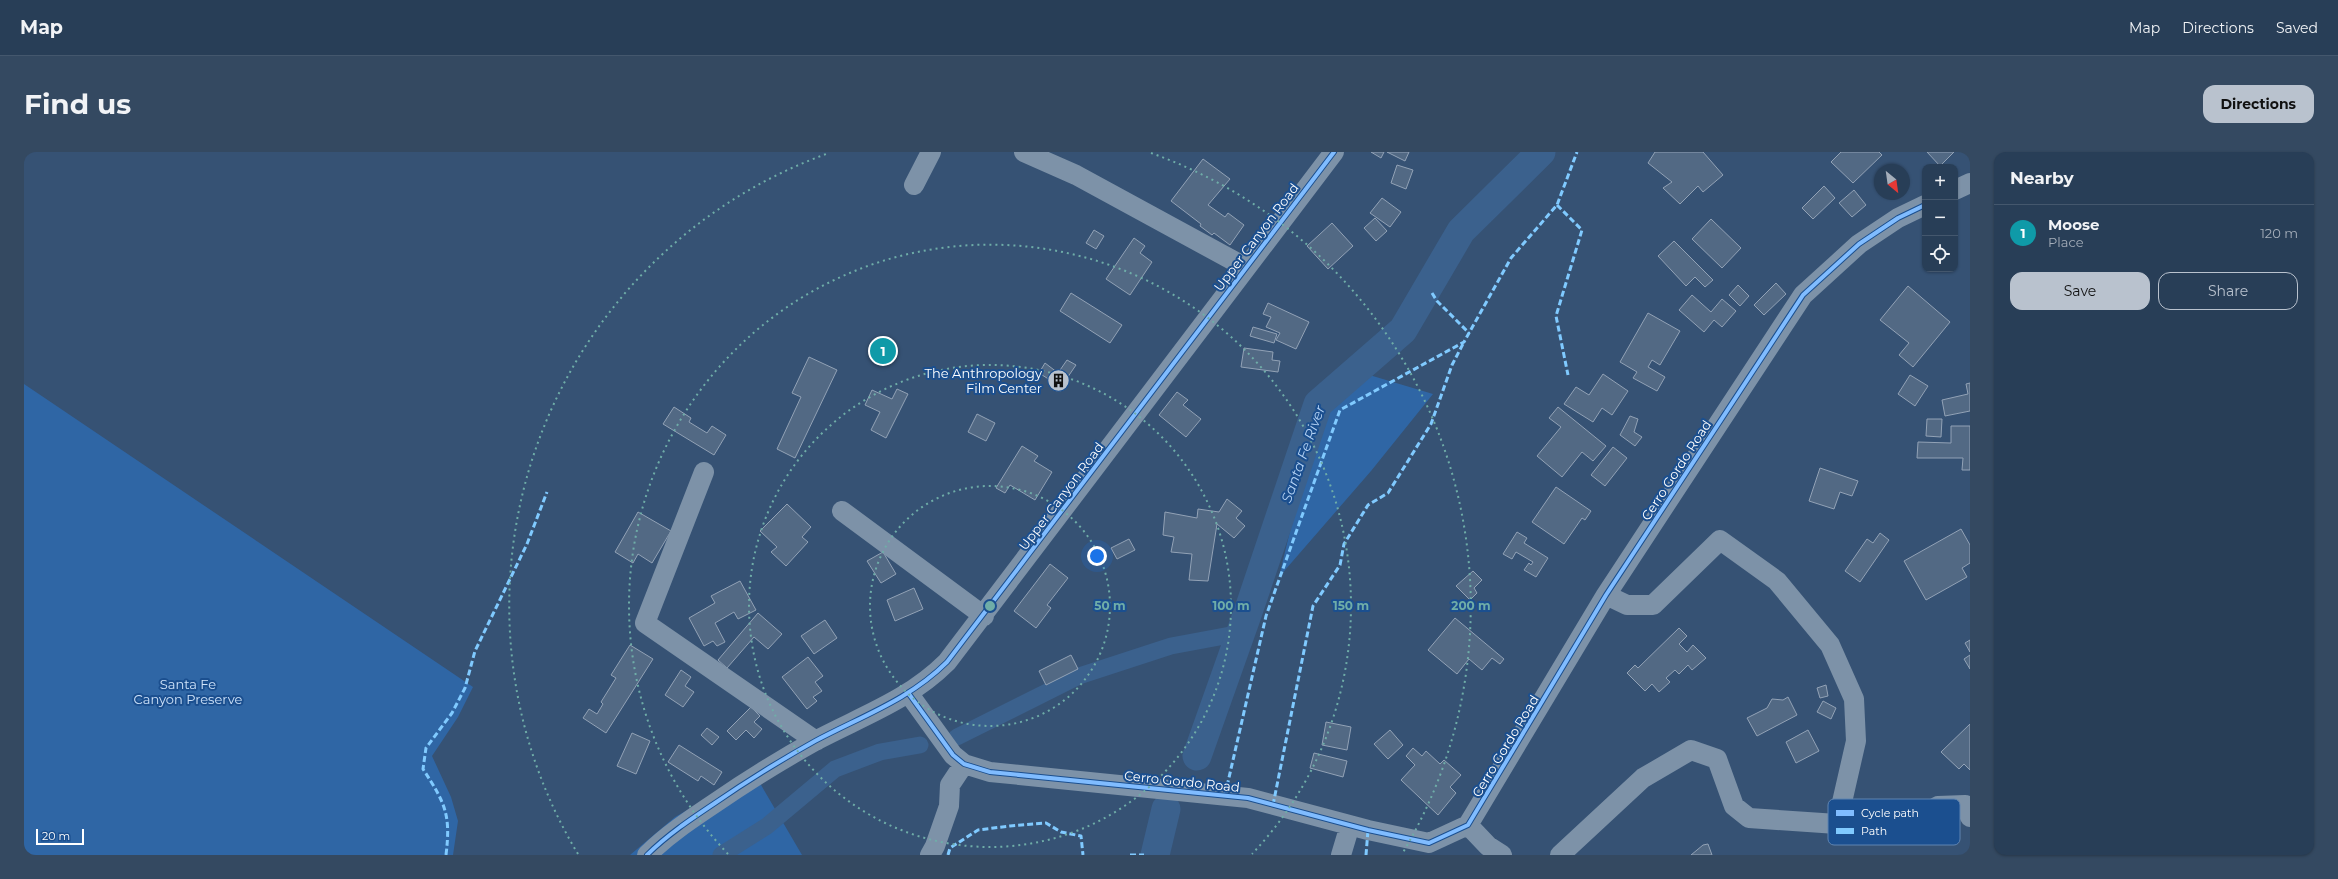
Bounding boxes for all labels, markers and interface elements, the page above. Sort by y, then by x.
text: Map [20,16,63,39]
text: Map [2129,19,2160,37]
text: Directions [2182,19,2254,37]
text: Saved [2276,19,2318,37]
button: Directions [2203,85,2314,123]
text: Find us [24,87,131,121]
north arrow [1874,164,1910,200]
map controls [1922,164,1958,272]
button: + [1922,164,1958,200]
text: Nearby [2010,168,2074,188]
street label: Upper Canyon Road [1210,180,1302,294]
button: − [1922,200,1958,236]
text: Moose [2048,215,2099,234]
text: 1 [2020,225,2026,241]
text: 120 m [2260,225,2298,241]
text: Place [2048,234,2084,250]
button: locate [1922,236,1958,272]
button: Save [2010,272,2150,310]
button: Share [2158,272,2298,310]
pin: 1 [870,336,896,366]
place label: The Anthropology Film Center [925,365,1043,396]
building icon: The Anthropology Film Center [1045,367,1071,393]
water label: Santa Fe River [1277,403,1329,505]
street label: Cerro Gordo Road [1638,417,1714,523]
street label: Upper Canyon Road [1015,439,1107,553]
your location [1087,546,1107,566]
text: 50 m [1094,598,1126,613]
text: 100 m [1213,598,1249,613]
text: 150 m [1333,598,1369,613]
text: 200 m [1451,598,1491,613]
centre of rings [983,599,997,613]
park label: Santa Fe Canyon Preserve [134,676,243,707]
street label: Cerro Gordo Road [1468,692,1542,800]
street label: Cerro Gordo Road [1123,767,1241,795]
legend [1828,799,1960,845]
text: Cycle path [1861,806,1919,820]
text: Path [1861,824,1887,838]
scale bar [36,827,84,846]
text: 20 m [42,829,70,843]

